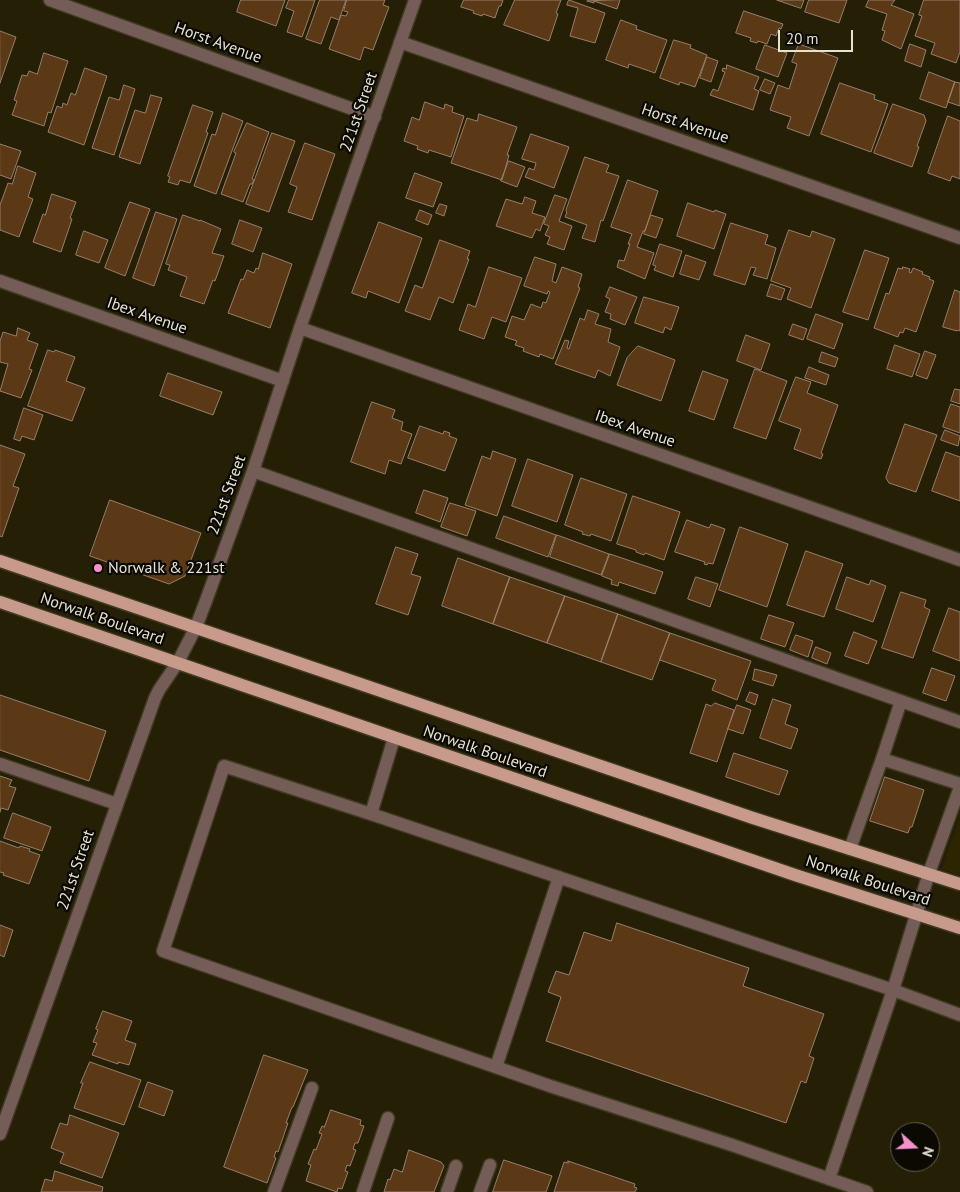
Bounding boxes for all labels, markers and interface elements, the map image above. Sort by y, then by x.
street label: Horst Avenue [172,18,264,68]
scale bar [780,20,855,52]
text: 20 m [786,29,819,48]
street label: 221st Street [336,69,382,155]
street label: Horst Avenue [639,100,731,148]
street label: Ibex Avenue [104,293,190,339]
street label: Ibex Avenue [592,406,678,452]
street label: 221st Street [204,453,250,537]
place label: Norwalk & 221st [108,558,225,578]
marker: Norwalk & 221st [92,562,104,574]
street label: Norwalk Boulevard [38,589,166,649]
street label: Norwalk Boulevard [421,722,549,782]
street label: 221st Street [53,827,99,913]
street label: Norwalk Boulevard [803,852,933,910]
north arrow [890,1122,940,1172]
text: N [918,1144,938,1159]

